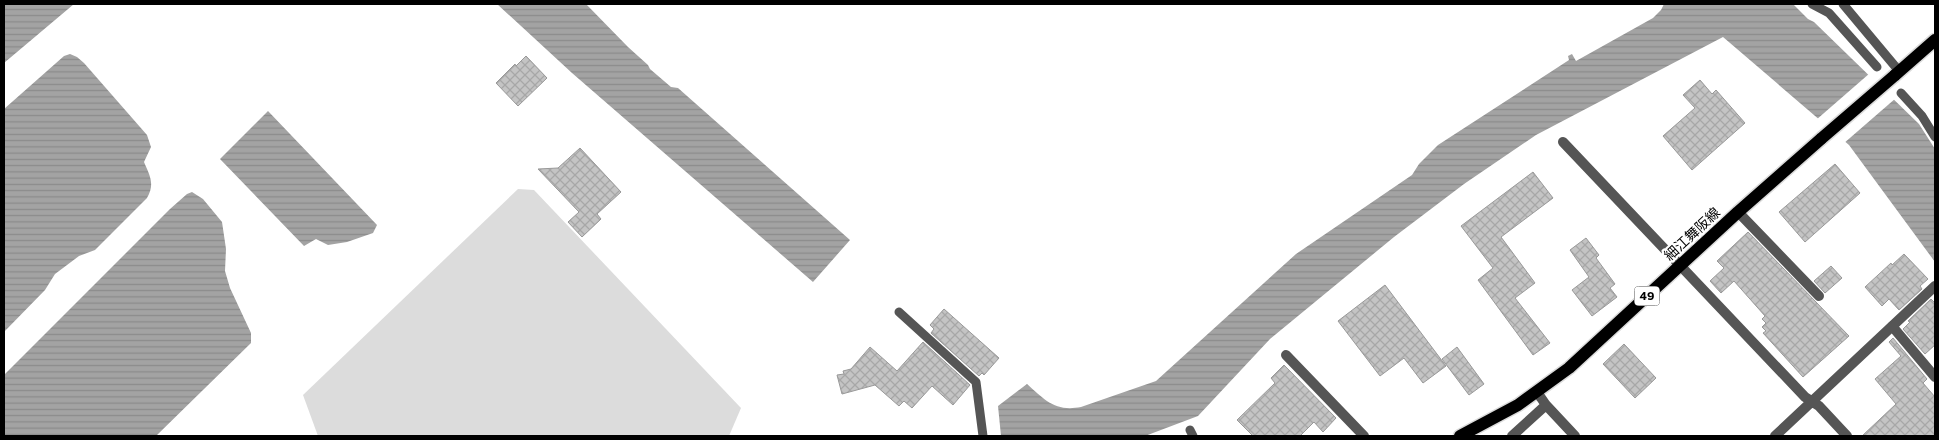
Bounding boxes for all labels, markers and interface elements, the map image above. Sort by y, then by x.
street label: 細江舞阪線 [1660,204,1723,264]
road number: 49 [1634,286,1660,306]

